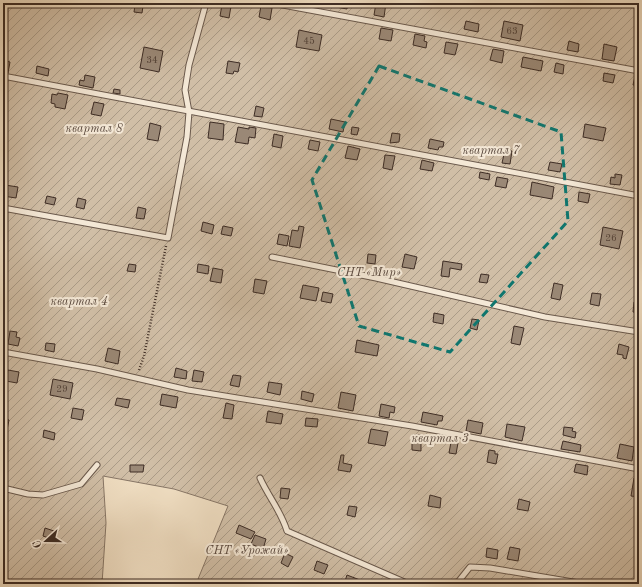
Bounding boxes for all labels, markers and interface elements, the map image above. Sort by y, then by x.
house number: 63 [506,26,518,36]
house number: 45 [303,36,315,46]
house number: 34 [146,55,158,65]
park label: квартал 8 [65,123,123,135]
park label: квартал 7 [462,145,521,157]
house number: 26 [605,233,617,243]
park label: СНТ «Мир» [337,267,401,279]
park label: квартал 4 [50,296,108,308]
house number: 29 [56,384,68,394]
park label: квартал 3 [411,433,469,445]
north arrow [26,521,66,561]
text: С [32,539,45,549]
park label: СНТ «Урожай» [205,545,289,557]

